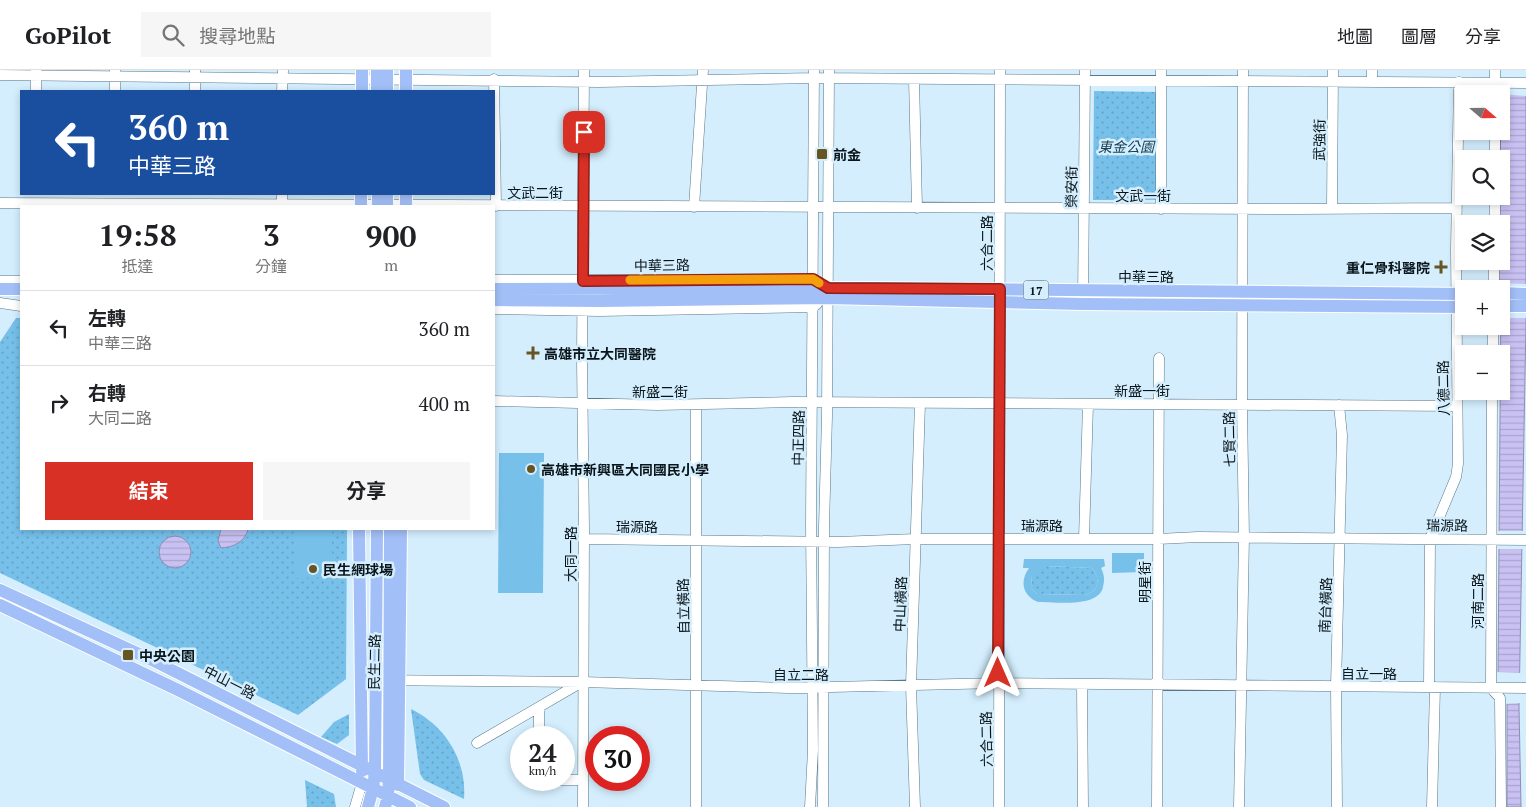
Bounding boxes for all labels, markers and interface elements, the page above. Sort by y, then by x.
search box [141,12,491,57]
text: GoPilot [25,19,111,51]
icon: search [159,21,187,49]
text: 搜尋地點 [199,23,275,48]
text: 地圖 [1337,24,1373,48]
text: 圖層 [1401,24,1437,48]
text: 分享 [1465,24,1501,48]
north arrow [1455,85,1510,140]
map controls [1455,85,1510,400]
text: 360 m [128,104,229,150]
icon: left [45,110,110,175]
pin [563,111,605,153]
icon: arrive [570,118,598,146]
street label: 武強街 [1309,119,1329,161]
park label: 東金公園 [1098,137,1156,156]
place label: 前金 [833,145,861,164]
marker: 前金 [815,147,829,161]
button: search [1455,150,1510,205]
text: 中華三路 [128,151,216,180]
street label: 榮安街 [1061,166,1081,208]
street label: 文武二街 [507,183,563,202]
street label: 文武一街 [1115,186,1171,205]
text: 19:58 [99,215,177,255]
text: 3 [263,215,280,255]
street label: 六合二路 [977,215,996,271]
button: layers [1455,215,1510,270]
text: 900 [366,216,416,256]
text: m [384,254,398,276]
text: 抵達 [122,255,154,277]
text: 分鐘 [255,255,287,277]
street label: 中華三路 [634,255,690,275]
place label: 重仁骨科醫院 [1346,258,1430,277]
marker: 重仁骨科醫院 [1434,260,1448,274]
street label: 中華三路 [1118,267,1174,286]
road number: 17 [1024,280,1048,300]
button: + [1455,280,1510,335]
text: 左轉 [88,305,126,330]
icon: left [45,314,73,342]
text: 360 m [419,316,470,341]
text: 中華三路 [88,332,152,354]
place label: 高雄市立大同醫院 [544,344,656,363]
button: − [1455,345,1510,400]
marker: 高雄市立大同醫院 [526,346,540,360]
street label: 八德二路 [1433,360,1453,416]
text: 右轉 [88,380,126,405]
street label: 新盛一街 [1114,381,1170,400]
street label: 新盛二街 [632,382,688,401]
icon: right [45,389,73,417]
text: 400 m [419,391,470,416]
text: 大同二路 [88,407,152,429]
street label: 中正四路 [788,410,808,466]
street label: 七賢二路 [1219,411,1239,467]
place label: 高雄市新興區大同國民小學 [541,460,709,479]
button: 結束 [45,462,253,520]
button: 分享 [263,462,470,520]
marker: 高雄市新興區大同國民小學 [525,463,537,475]
street label: 瑞源路 [1426,515,1468,535]
street label: 瑞源路 [1021,516,1063,535]
street label: 瑞源路 [616,517,658,536]
street label: 大同一路 [561,526,580,582]
place label: 民生網球場 [323,560,393,579]
street label: 明星街 [1135,561,1154,603]
marker: 民生網球場 [307,563,319,575]
street label: 河南二路 [1468,573,1487,629]
street label: 中山橫路 [890,576,910,632]
street label: 南台橫路 [1315,577,1335,633]
street label: 自立橫路 [673,578,693,634]
street label: 民生二路 [364,634,384,690]
place label: 中央公園 [139,646,195,665]
position arrow [971,646,1023,698]
marker: 中央公園 [121,648,135,662]
street label: 中山一路 [201,661,259,703]
street label: 自立一路 [1341,664,1397,683]
street label: 自立二路 [773,665,829,684]
street label: 六合二路 [976,711,996,767]
speed limit sign: 30 [585,726,650,791]
text: 24 [528,736,557,769]
text: km/h [529,763,556,778]

